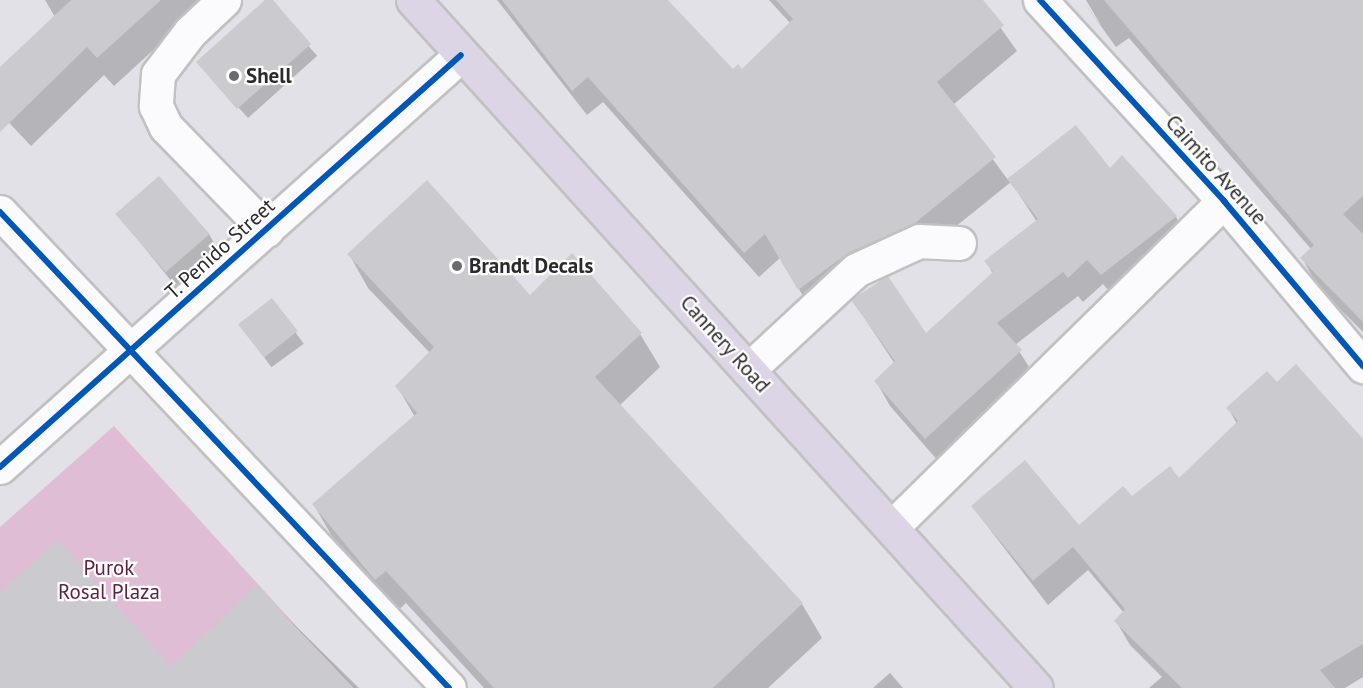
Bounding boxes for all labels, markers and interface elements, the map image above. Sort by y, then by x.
place label: Shell [246,63,292,89]
marker: Shell [227,69,241,83]
street label: Caimito Avenue [1160,110,1272,230]
street label: T. Penido Street [159,193,281,305]
place label: Brandt Decals [469,253,593,279]
marker: Brandt Decals [450,259,464,273]
street label: Cannery Road [675,290,775,398]
park label: Purok Rosal Plaza [58,555,160,605]

